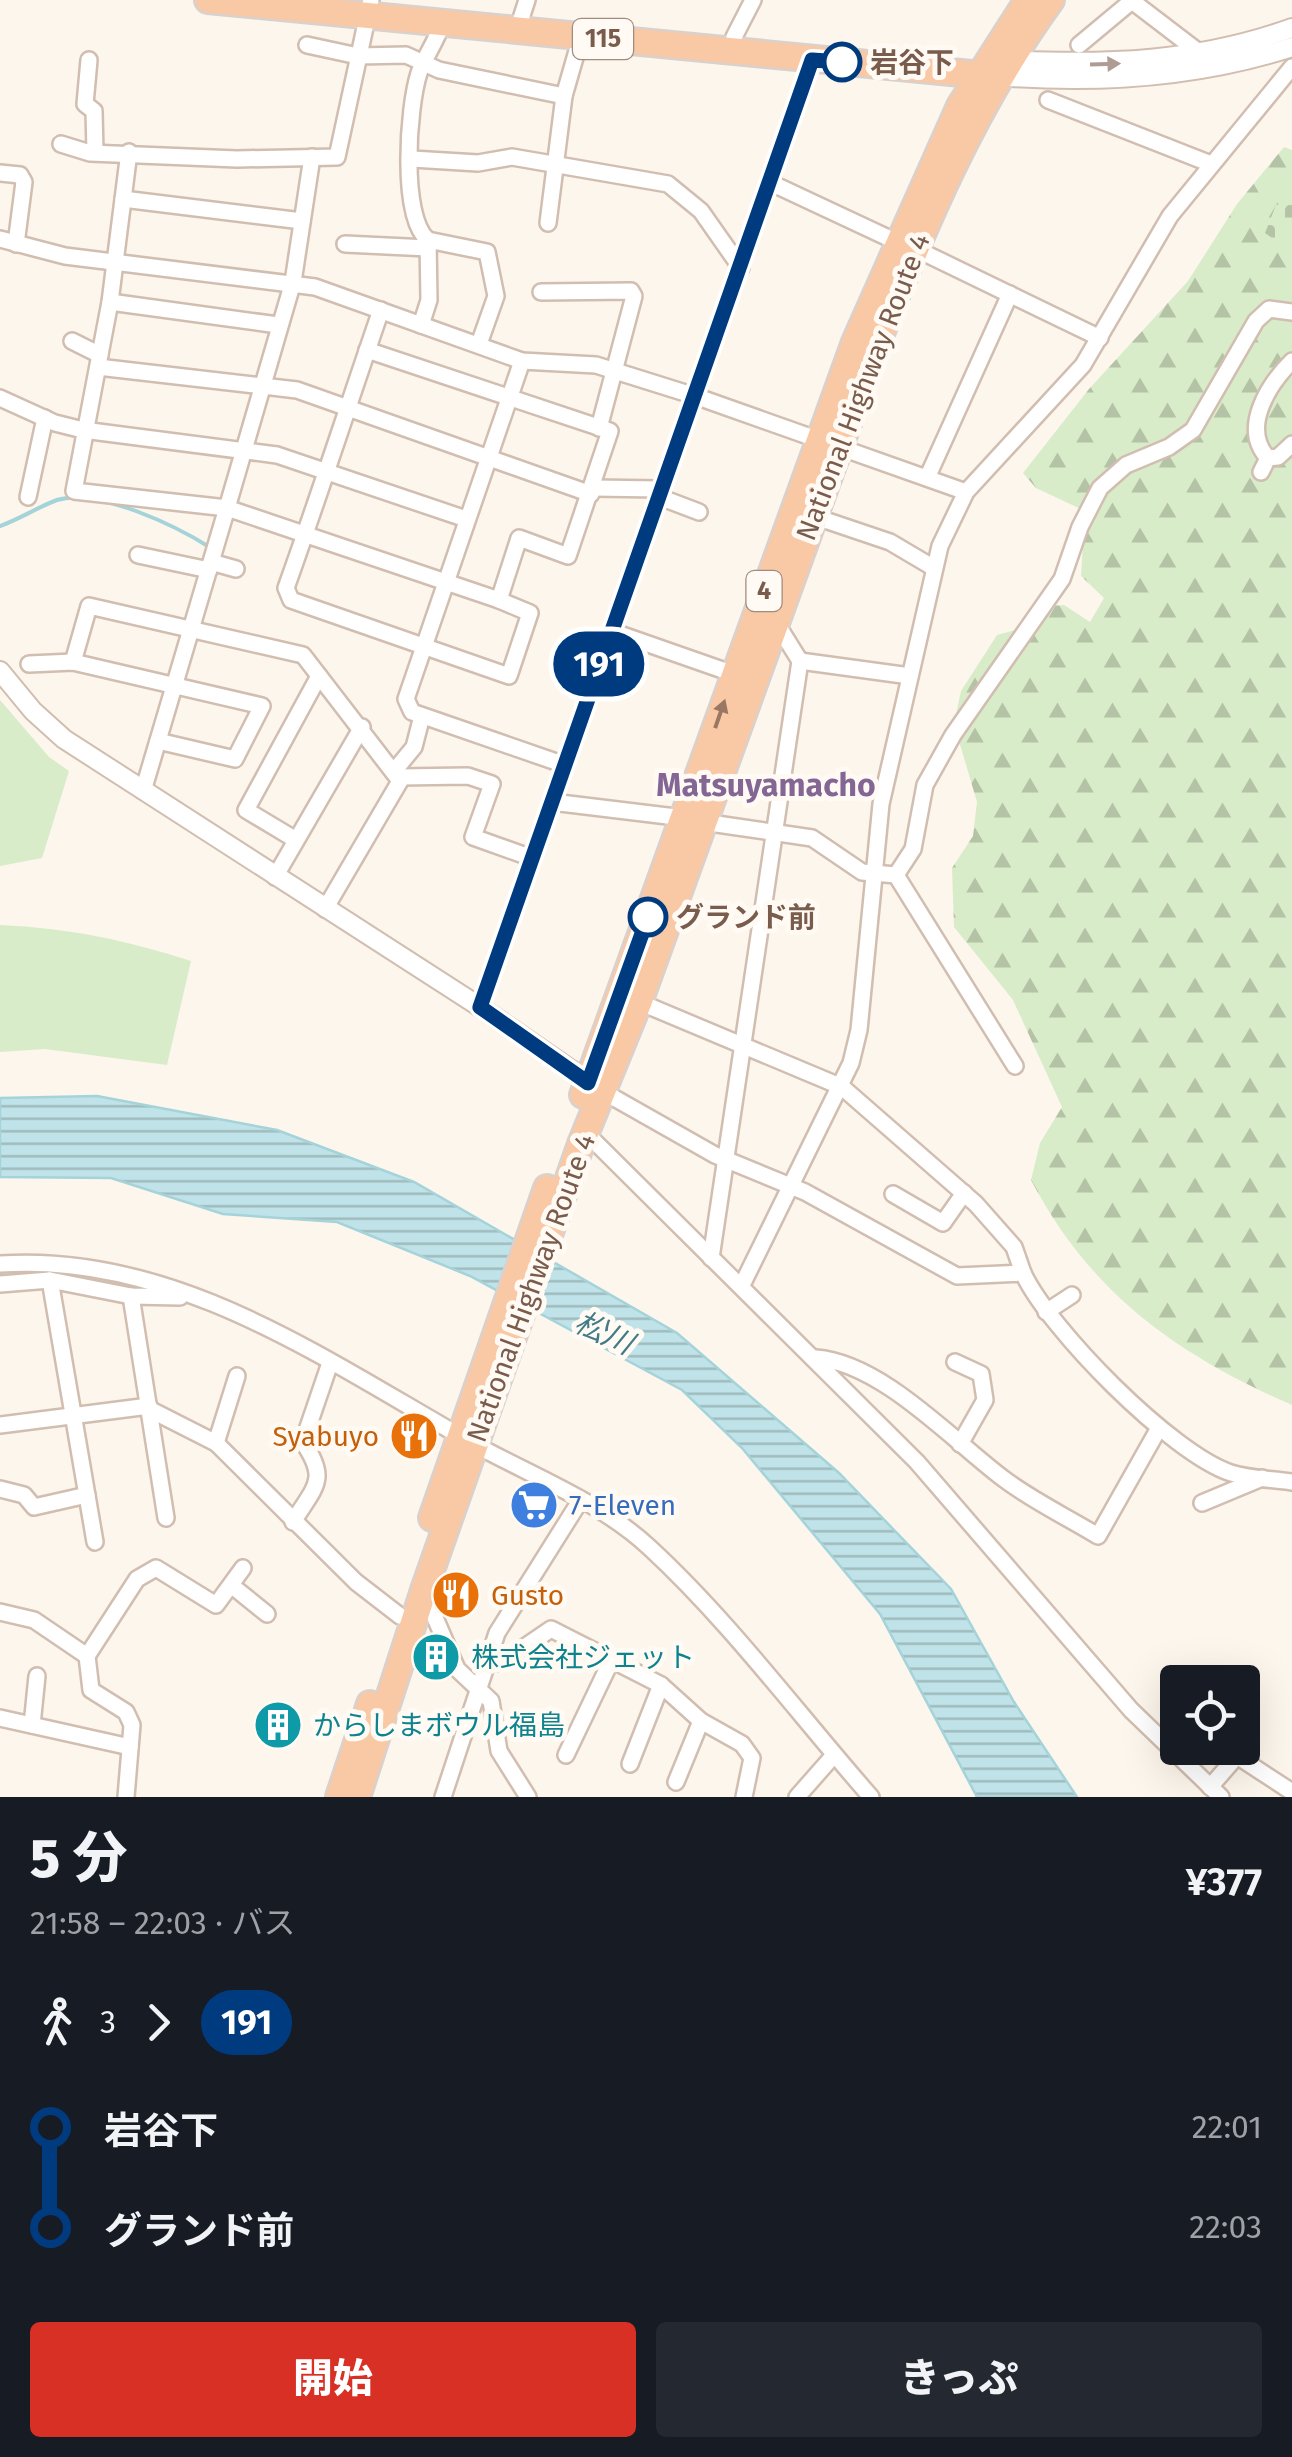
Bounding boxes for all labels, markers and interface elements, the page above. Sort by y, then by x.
road number: 115 [573,19,633,59]
marker: 岩谷下 [823,43,861,81]
place label: 岩谷下 [870,46,954,79]
one-way arrow [1090,55,1122,71]
street label: National Highway Route 4 [789,229,937,545]
road number: 4 [746,571,782,611]
line badge: 191 [542,632,656,696]
text: 191 [573,643,625,685]
one-way arrow [713,698,728,728]
district label: Matsuyamacho [656,766,876,804]
marker: グランド前 [629,898,667,936]
place label: グランド前 [676,901,816,934]
street label: National Highway Route 4 [460,1129,602,1447]
water label: 松川 [569,1304,642,1363]
restaurant icon: Syabuyo [388,1410,440,1462]
place label: Syabuyo [273,1420,379,1453]
supermarket icon: 7-Eleven [508,1479,560,1531]
place label: 7-Eleven [569,1489,676,1522]
restaurant icon: Gusto [430,1569,482,1621]
place label: Gusto [491,1579,564,1612]
building icon: 株式会社ジェット [410,1631,462,1683]
place label: 株式会社ジェット [471,1641,695,1674]
map controls [1160,1665,1260,1765]
button: locate [1160,1665,1260,1765]
building icon: からしまボウル福島 [252,1699,304,1751]
place label: からしまボウル福島 [313,1709,565,1742]
text: 5 分 [30,1826,128,1892]
text: ¥377 [1186,1859,1262,1905]
text: 21:58 – 22:03 · バス [30,1904,295,1942]
icon: walk [30,1995,85,2050]
icon: forward [131,1995,186,2050]
text: 191 [221,2001,272,2043]
text: 3 [100,2003,116,2041]
text: 岩谷下 [104,2108,218,2154]
text: 22:01 [1192,2108,1262,2146]
text: グランド前 [104,2208,294,2254]
text: 22:03 [1189,2208,1262,2246]
button: 開始 [30,2322,636,2437]
button: きっぷ [656,2322,1262,2437]

